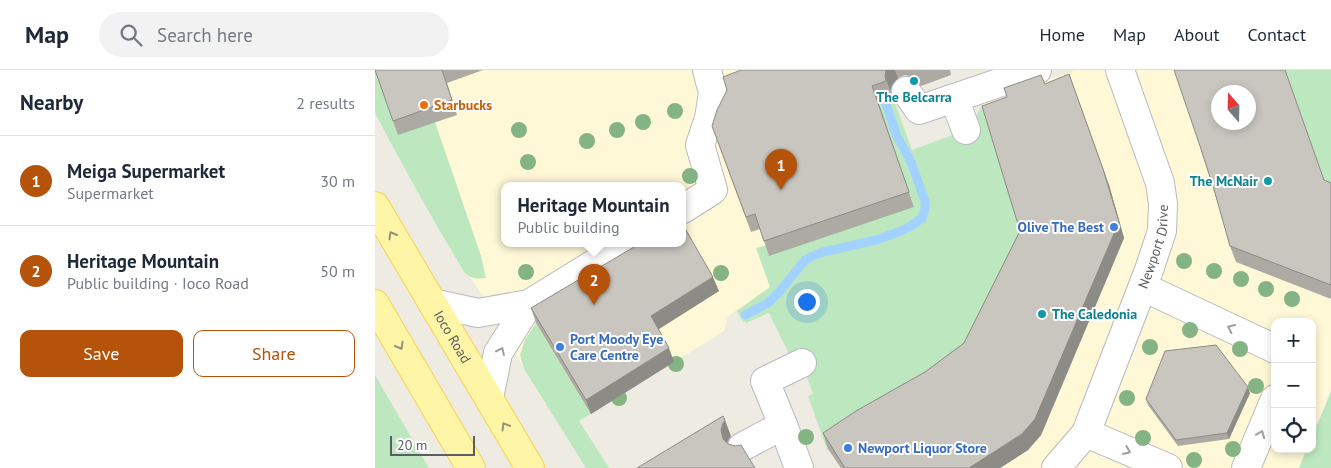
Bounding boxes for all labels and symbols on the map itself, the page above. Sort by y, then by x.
marker: The Belcarra [908,75,920,87]
north arrow [1211,85,1256,130]
place label: The Belcarra [876,88,952,106]
place label: Starbucks [434,96,492,114]
marker: Starbucks [418,99,430,111]
pin: 1 [765,149,797,190]
place label: The McNair [1190,172,1258,190]
marker: The McNair [1262,175,1274,187]
street label: Newport Drive [1134,204,1172,291]
place label: Olive The Best [1018,218,1104,236]
marker: Olive The Best [1108,221,1120,233]
one-way arrow [389,232,399,241]
pin: 2 [578,264,610,305]
your location [794,289,820,315]
place label: The Caledonia [1052,305,1137,323]
street label: Ioco Road [430,307,475,367]
marker: The Caledonia [1036,308,1048,320]
one-way arrow [1227,323,1236,334]
place label: Port Moody Eye Care Centre [570,330,663,364]
one-way arrow [393,341,403,350]
marker: Port Moody Eye Care Centre [554,341,566,353]
one-way arrow [494,348,504,357]
one-way arrow [502,422,512,431]
one-way arrow [1255,430,1265,438]
scale bar [390,433,475,456]
place label: Newport Liquor Store [858,439,987,457]
marker: Newport Liquor Store [842,442,854,454]
one-way arrow [1122,444,1131,455]

